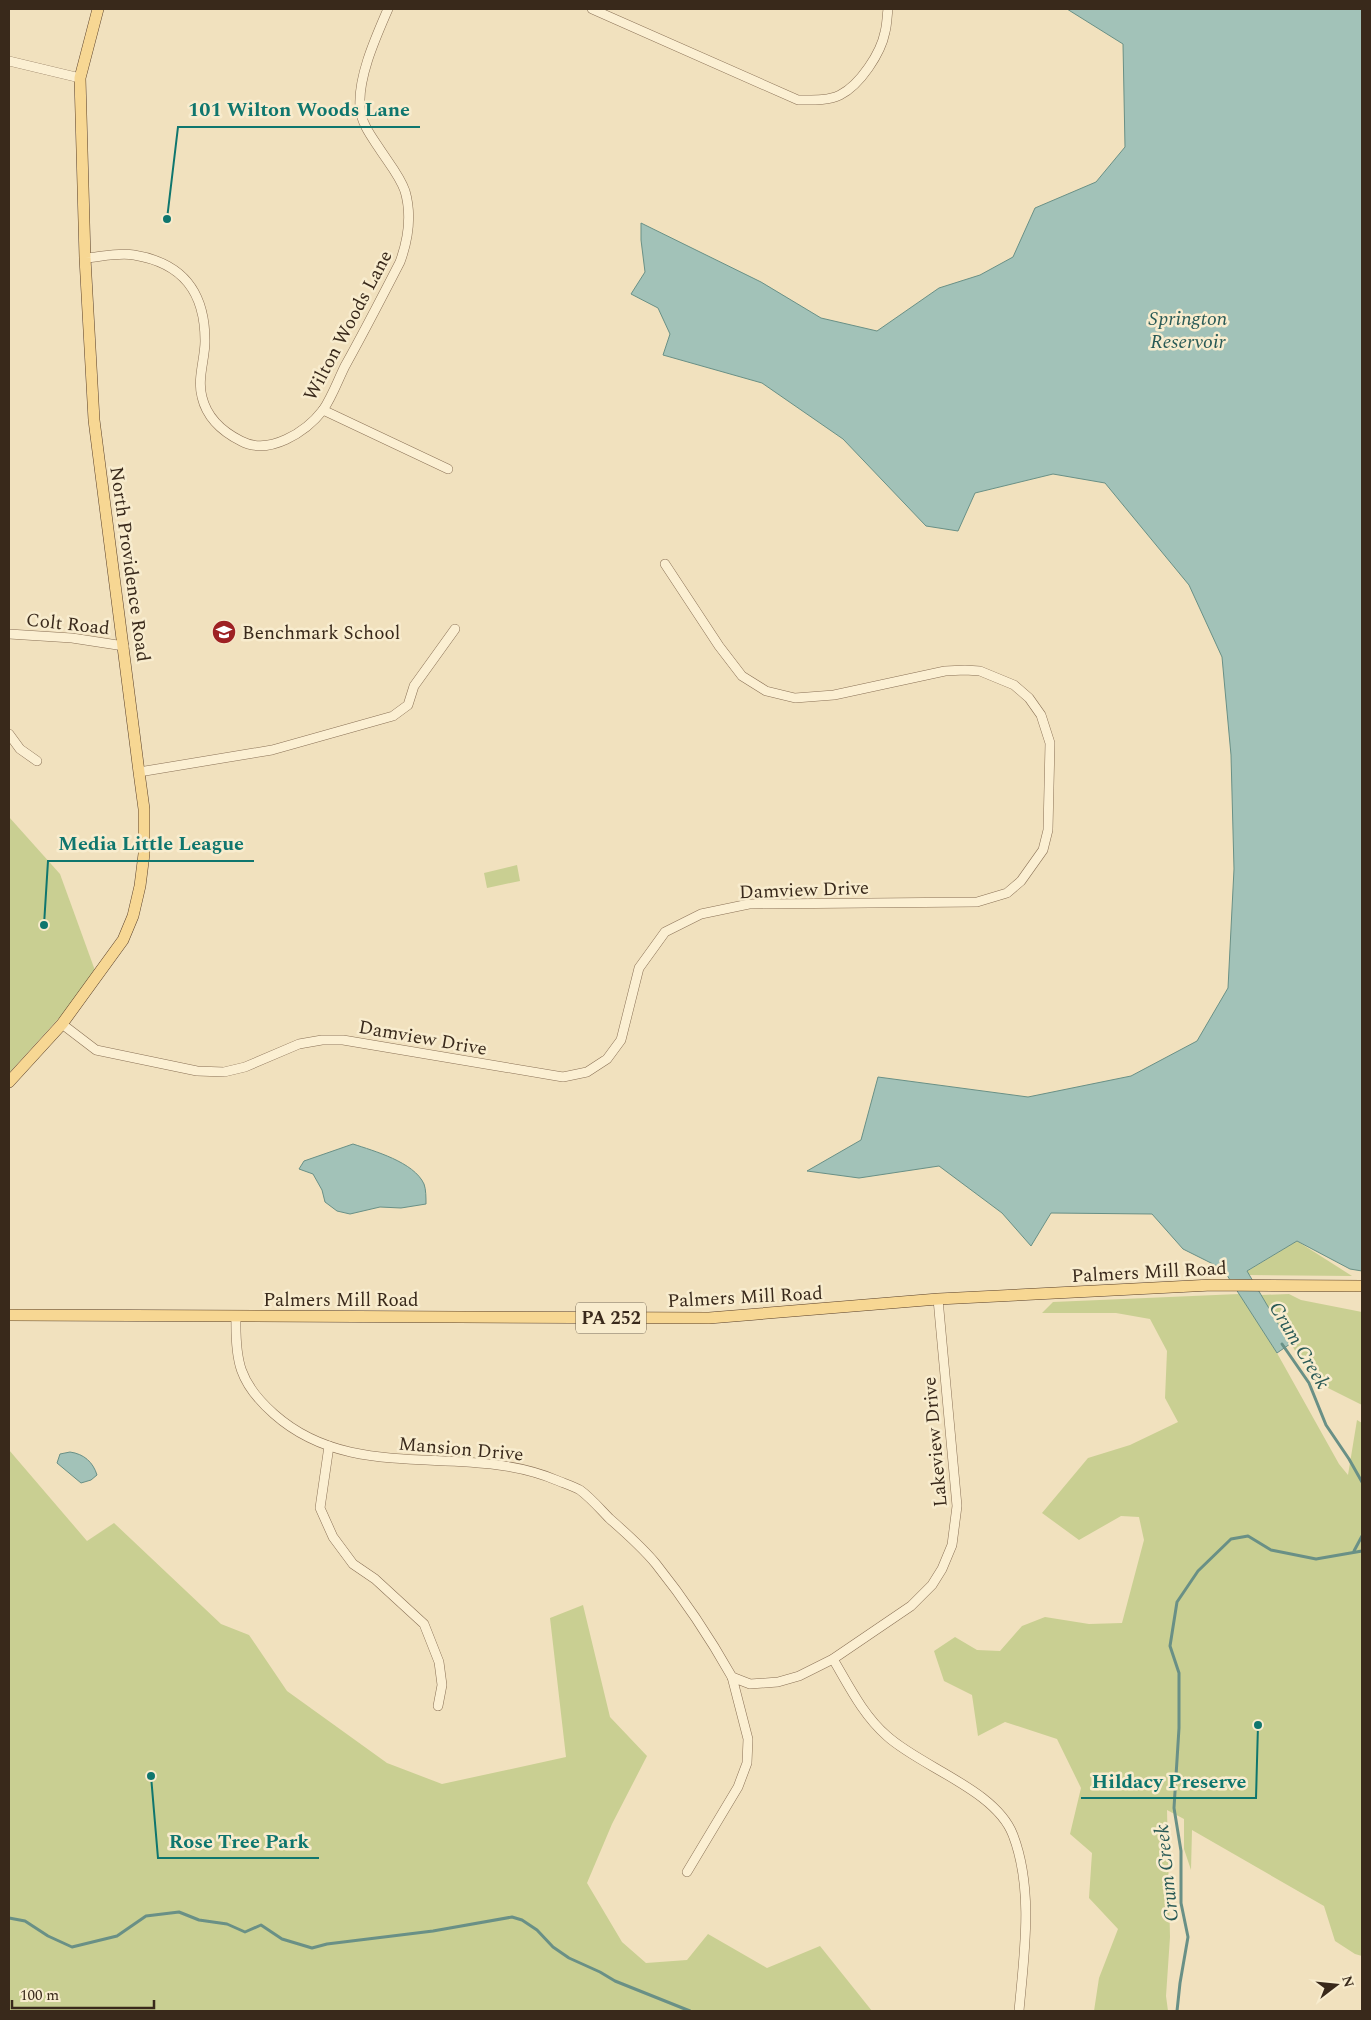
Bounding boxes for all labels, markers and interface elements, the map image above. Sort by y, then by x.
callout: 101 Wilton Woods Lane [178,92,420,127]
text: 101 Wilton Woods Lane [188,95,410,125]
street label: Wilton Woods Lane [296,245,400,406]
water label: Springton Reservoir [1149,304,1228,357]
street label: North Providence Road [101,465,158,664]
street label: Colt Road [25,606,111,643]
school or university icon: Benchmark School [211,619,237,645]
place label: Benchmark School [242,619,400,648]
callout: Media Little League [48,826,254,861]
text: Media Little League [58,829,244,859]
street label: Damview Drive [739,874,870,907]
street label: Damview Drive [356,1013,489,1064]
street label: Palmers Mill Road [1071,1254,1227,1291]
street label: Palmers Mill Road [667,1279,823,1316]
street label: Palmers Mill Road [263,1286,419,1315]
water label: Crum Creek [1261,1296,1338,1396]
road number: PA 252 [576,1302,646,1334]
street label: Lakeview Drive [915,1376,956,1508]
street label: Mansion Drive [397,1430,525,1469]
callout: Hildacy Preserve [1081,1763,1256,1798]
text: Hildacy Preserve [1092,1767,1247,1797]
water label: Crum Creek [1147,1822,1187,1923]
callout: Rose Tree Park [158,1823,319,1858]
text: Rose Tree Park [169,1827,309,1857]
north arrow [1311,1960,1361,2010]
text: N [1336,1973,1360,1990]
scale bar [12,1978,155,2010]
text: 100 m [20,1984,59,2007]

